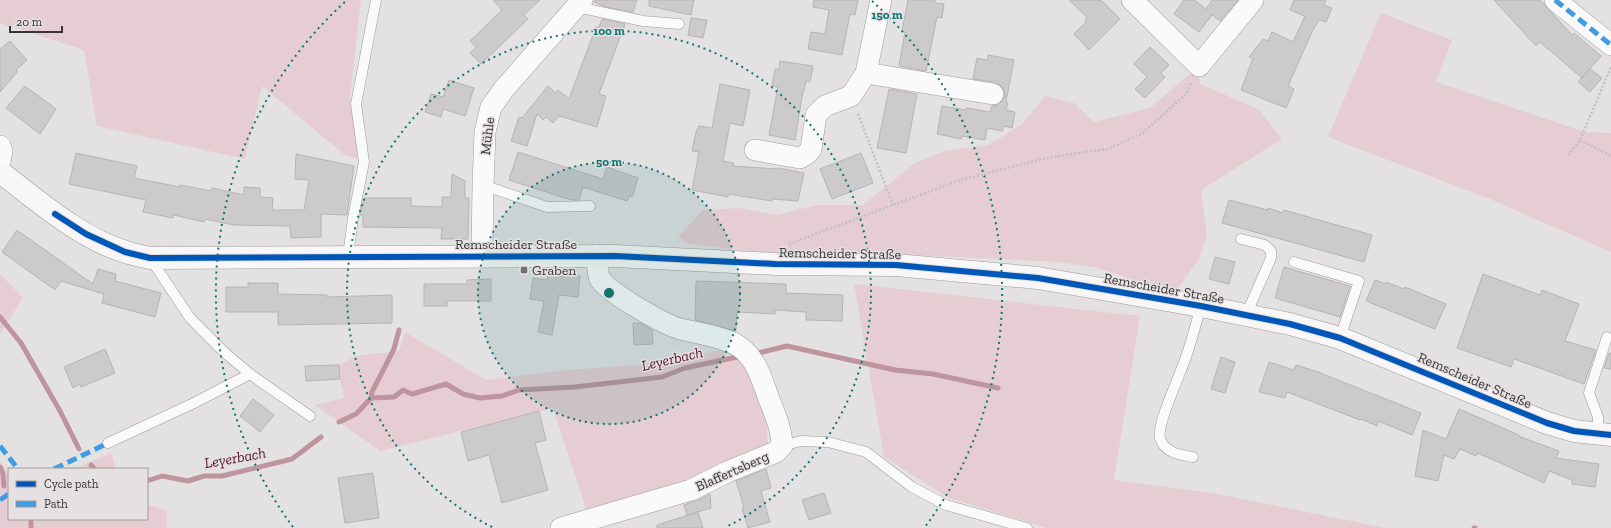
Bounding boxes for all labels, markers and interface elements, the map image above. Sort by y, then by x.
scale bar [10,8,62,34]
text: 150 m [872,8,903,22]
text: 20 m [16,15,43,29]
text: 100 m [593,24,625,38]
street label: Mühle [477,116,498,156]
text: 50 m [596,155,622,169]
street label: Remscheider Straße [455,236,578,253]
street label: Remscheider Straße [779,244,902,263]
place label: Graben [532,262,576,279]
marker: Graben [519,265,529,275]
street label: Remscheider Straße [1102,270,1226,308]
centre of rings [602,286,616,300]
water label: Leyerbach [640,343,705,375]
street label: Remscheider Straße [1415,349,1535,412]
water label: Leyerbach [203,444,268,472]
street label: Blaffertsberg [693,448,772,495]
legend [8,468,148,520]
text: Cycle path [44,477,99,491]
text: Path [44,497,68,511]

